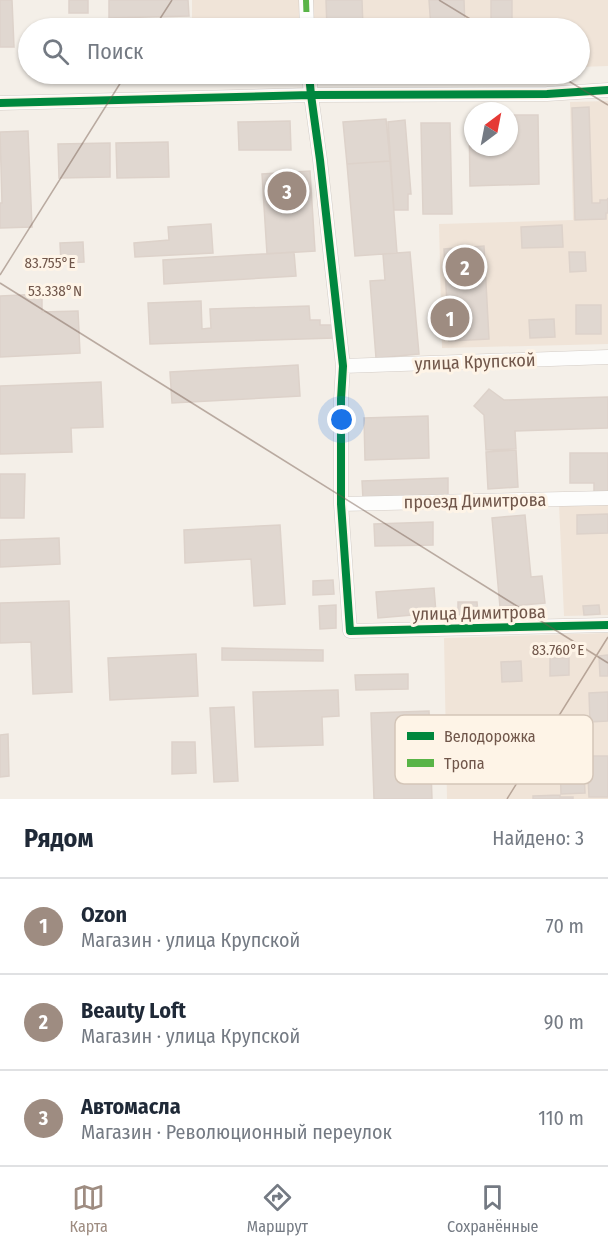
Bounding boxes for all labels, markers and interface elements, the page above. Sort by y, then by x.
search box [18,18,590,84]
icon: search [39,35,72,68]
text: Поиск [87,38,143,65]
north arrow [464,102,518,156]
pin: 3 [268,168,306,213]
pin: 2 [446,244,484,290]
text: 83.755°E [25,254,75,272]
text: 53.338°N [28,282,82,300]
pin: 1 [430,296,470,340]
street label: улица Крупской [414,349,536,375]
your location [327,405,356,434]
street label: проезд Димитрова [404,489,547,513]
street label: улица Димитрова [412,601,546,625]
text: 83.760°E [532,641,584,659]
legend [395,715,593,784]
text: Велодорожка [444,727,536,746]
text: Тропа [444,754,485,773]
text: Рядом [24,823,93,854]
text: Найдено: 3 [492,826,584,850]
text: Ozon [81,901,127,928]
text: 1 [39,914,48,938]
text: 70 m [546,914,584,938]
text: Магазин · улица Крупской [81,928,300,952]
text: Beauty Loft [81,997,186,1024]
text: 2 [39,1010,48,1034]
text: 90 m [544,1010,584,1034]
text: Магазин · улица Крупской [81,1024,300,1048]
text: Автомасла [81,1093,181,1120]
text: 3 [39,1106,48,1130]
text: 110 m [538,1106,584,1130]
text: Магазин · Революционный переулок [81,1120,392,1144]
tab: Карта [70,1181,108,1236]
tab: Маршрут [247,1181,308,1236]
tab: Сохранённые [447,1181,538,1236]

